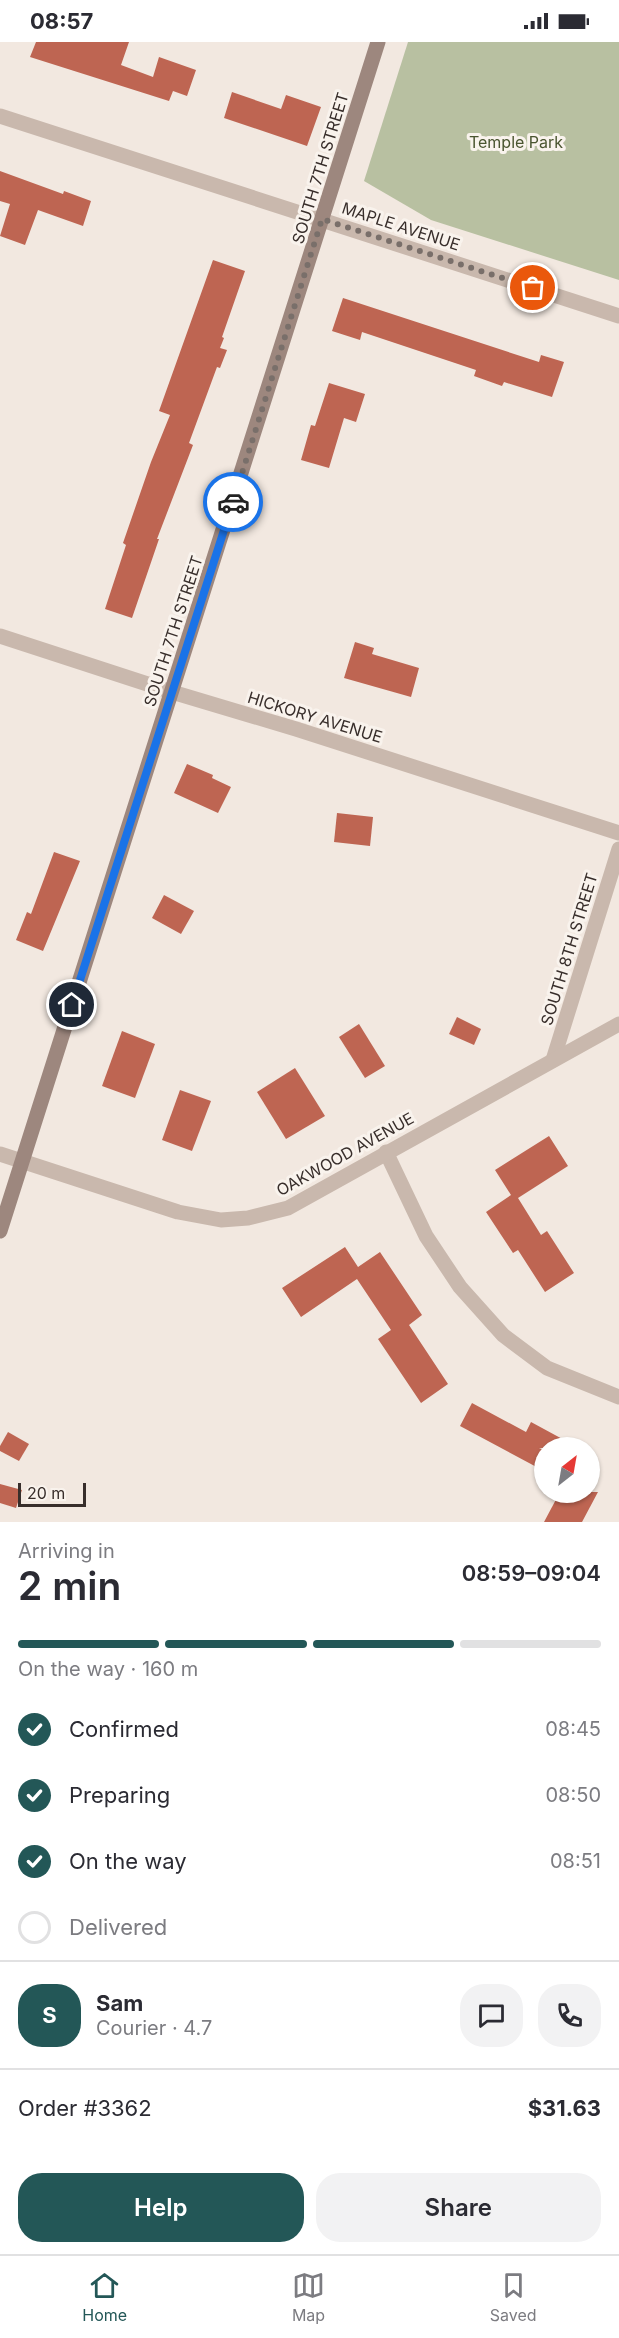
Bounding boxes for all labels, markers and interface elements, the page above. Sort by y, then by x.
text: 08:57 [30,8,93,34]
street label: SOUTH 7TH STREET [287,90,353,246]
park label: Temple Park [469,132,563,152]
street label: MAPLE AVENUE [339,197,463,255]
pin [507,262,558,313]
icon: bag [516,271,549,304]
courier [203,472,263,532]
icon: car [217,486,250,519]
street label: SOUTH 7TH STREET [139,553,207,709]
street label: HICKORY AVENUE [245,687,385,747]
street label: SOUTH 8TH STREET [536,870,602,1028]
pin [46,979,97,1030]
icon: home [55,988,88,1021]
street label: OAKWOOD AVENUE [273,1108,417,1200]
north arrow [534,1437,600,1503]
map controls [534,1437,600,1503]
scale bar [18,1480,86,1508]
text: 20 m [27,1483,65,1503]
text: Arriving in [18,1539,115,1563]
text: 08:59–09:04 [462,1560,601,1586]
text: 2 min [18,1562,121,1609]
text: On the way · 160 m [18,1657,198,1681]
icon: check [18,1713,51,1746]
text: Confirmed [69,1716,179,1742]
text: 08:45 [545,1717,601,1741]
icon: check [18,1779,51,1812]
text: Preparing [69,1782,170,1808]
text: 08:50 [545,1783,601,1807]
icon: check [18,1845,51,1878]
text: On the way [69,1848,187,1874]
text: 08:51 [550,1849,601,1873]
text: Delivered [69,1914,167,1940]
button: chat [460,1984,523,2047]
button: phone [538,1984,601,2047]
text: Sam [96,1990,143,2016]
text: S [42,2002,57,2028]
text: Courier · 4.7 [96,2016,212,2040]
text: Order #3362 [18,2095,152,2121]
text: $31.63 [528,2095,601,2121]
button: Help [18,2173,304,2242]
button: Share [316,2173,601,2242]
tab: Home [82,2269,127,2325]
tab: Map [292,2269,325,2325]
tab: Saved [490,2269,537,2325]

